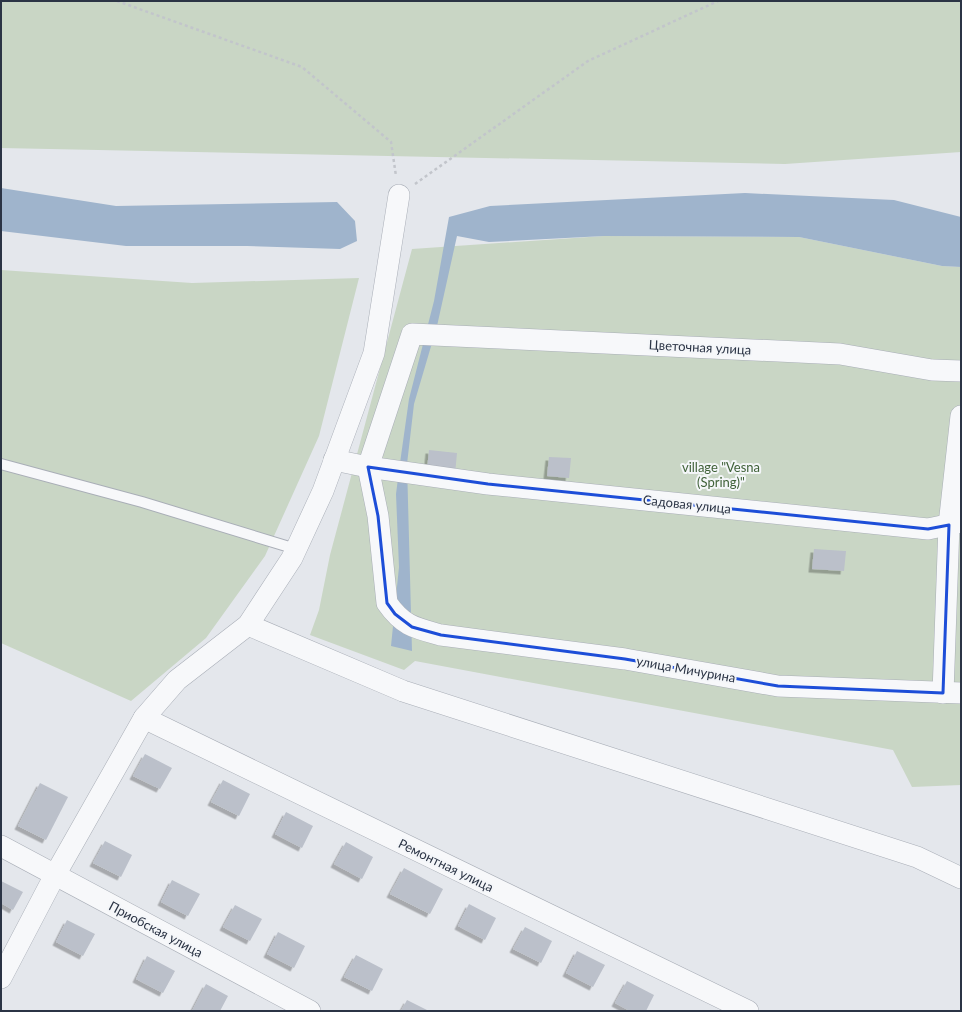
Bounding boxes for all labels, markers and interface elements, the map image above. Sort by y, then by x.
street label: Цветочная улица [648,336,752,358]
park label: village "Vesna (Spring)" [682,459,760,490]
street label: Садовая улица [642,491,732,517]
street label: улица Мичурина [635,652,737,686]
street label: Ремонтная улица [396,835,496,895]
street label: Приобская улица [106,898,206,960]

